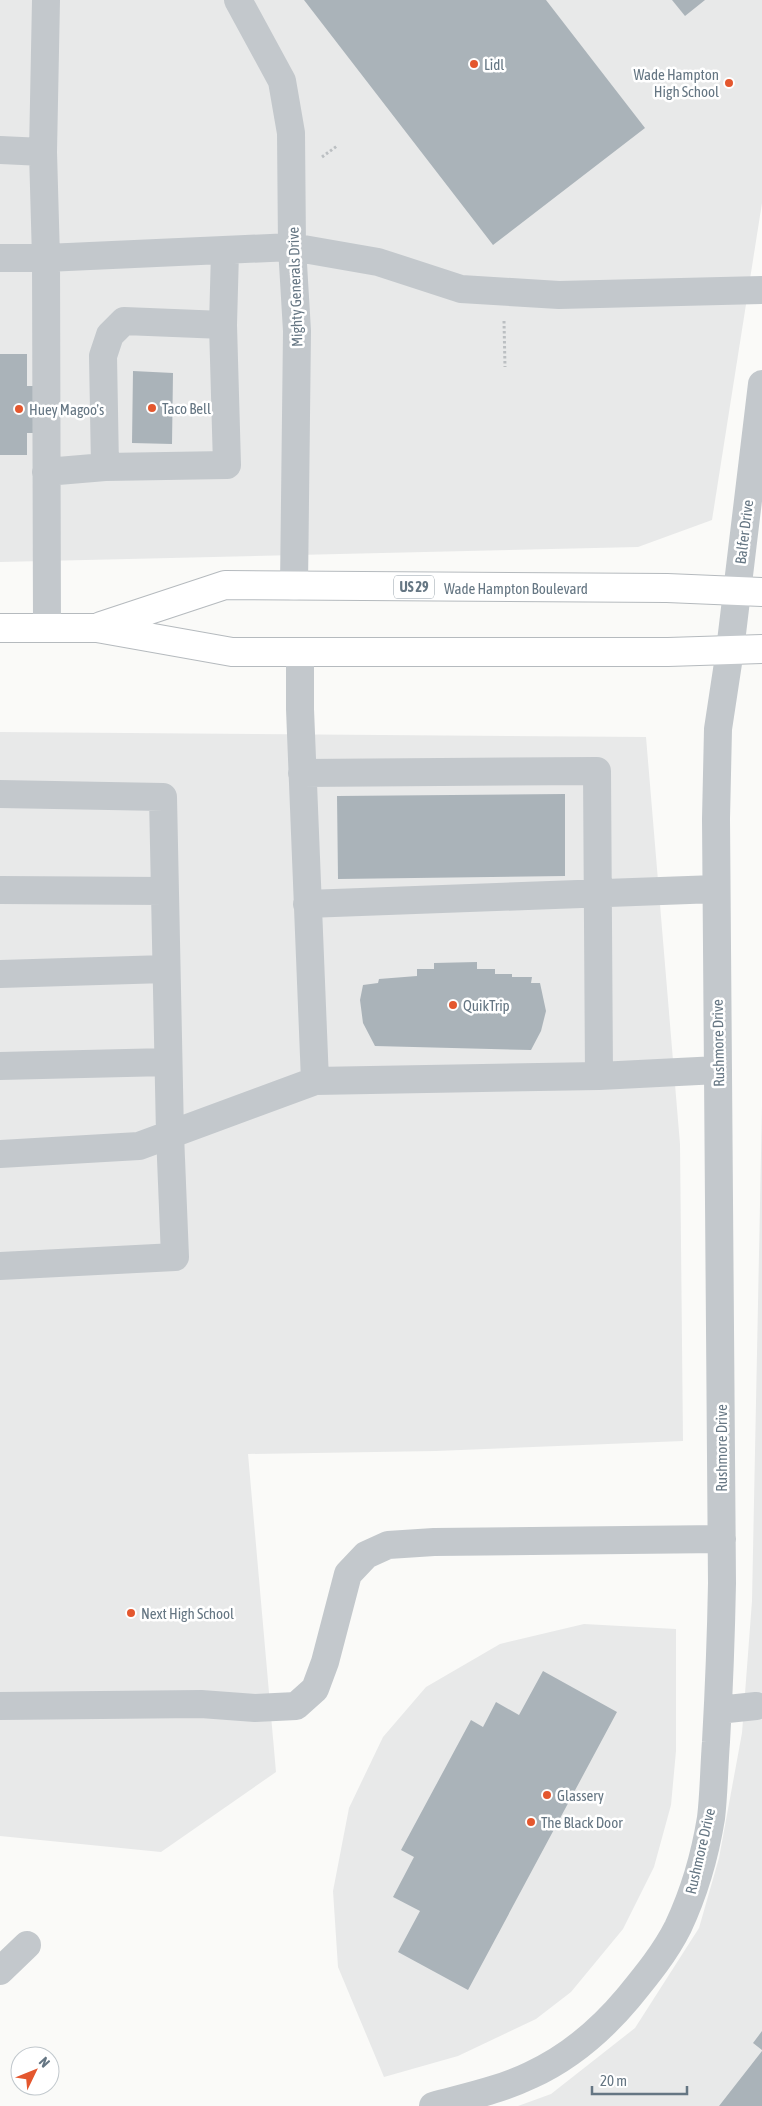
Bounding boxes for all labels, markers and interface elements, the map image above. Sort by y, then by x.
place label: Lidl [484,56,504,73]
marker: Lidl [468,58,480,70]
place label: Wade Hampton High School [634,66,719,100]
marker: Wade Hampton High School [723,77,735,89]
street label: Mighty Generals Drive [284,226,306,347]
place label: Taco Bell [162,400,211,417]
place label: Huey Magoo's [29,401,104,418]
marker: Taco Bell [146,402,158,414]
marker: Huey Magoo's [13,403,25,415]
street label: Balfer Drive [732,499,756,565]
road number: US 29 [394,576,434,598]
street label: Wade Hampton Boulevard [444,580,588,597]
place label: QuikTrip [463,997,510,1014]
marker: QuikTrip [447,999,459,1011]
street label: Rushmore Drive [709,999,727,1087]
street label: Rushmore Drive [713,1404,730,1492]
place label: Next High School [141,1605,234,1622]
marker: Next High School [125,1607,137,1619]
place label: Glassery [557,1787,604,1804]
marker: Glassery [541,1789,553,1801]
street label: Rushmore Drive [682,1806,718,1896]
place label: The Black Door [541,1814,623,1831]
marker: The Black Door [525,1816,537,1828]
north arrow [10,2046,60,2096]
text: N [36,2054,53,2071]
scale bar [592,2064,687,2096]
text: 20 m [600,2072,627,2089]

